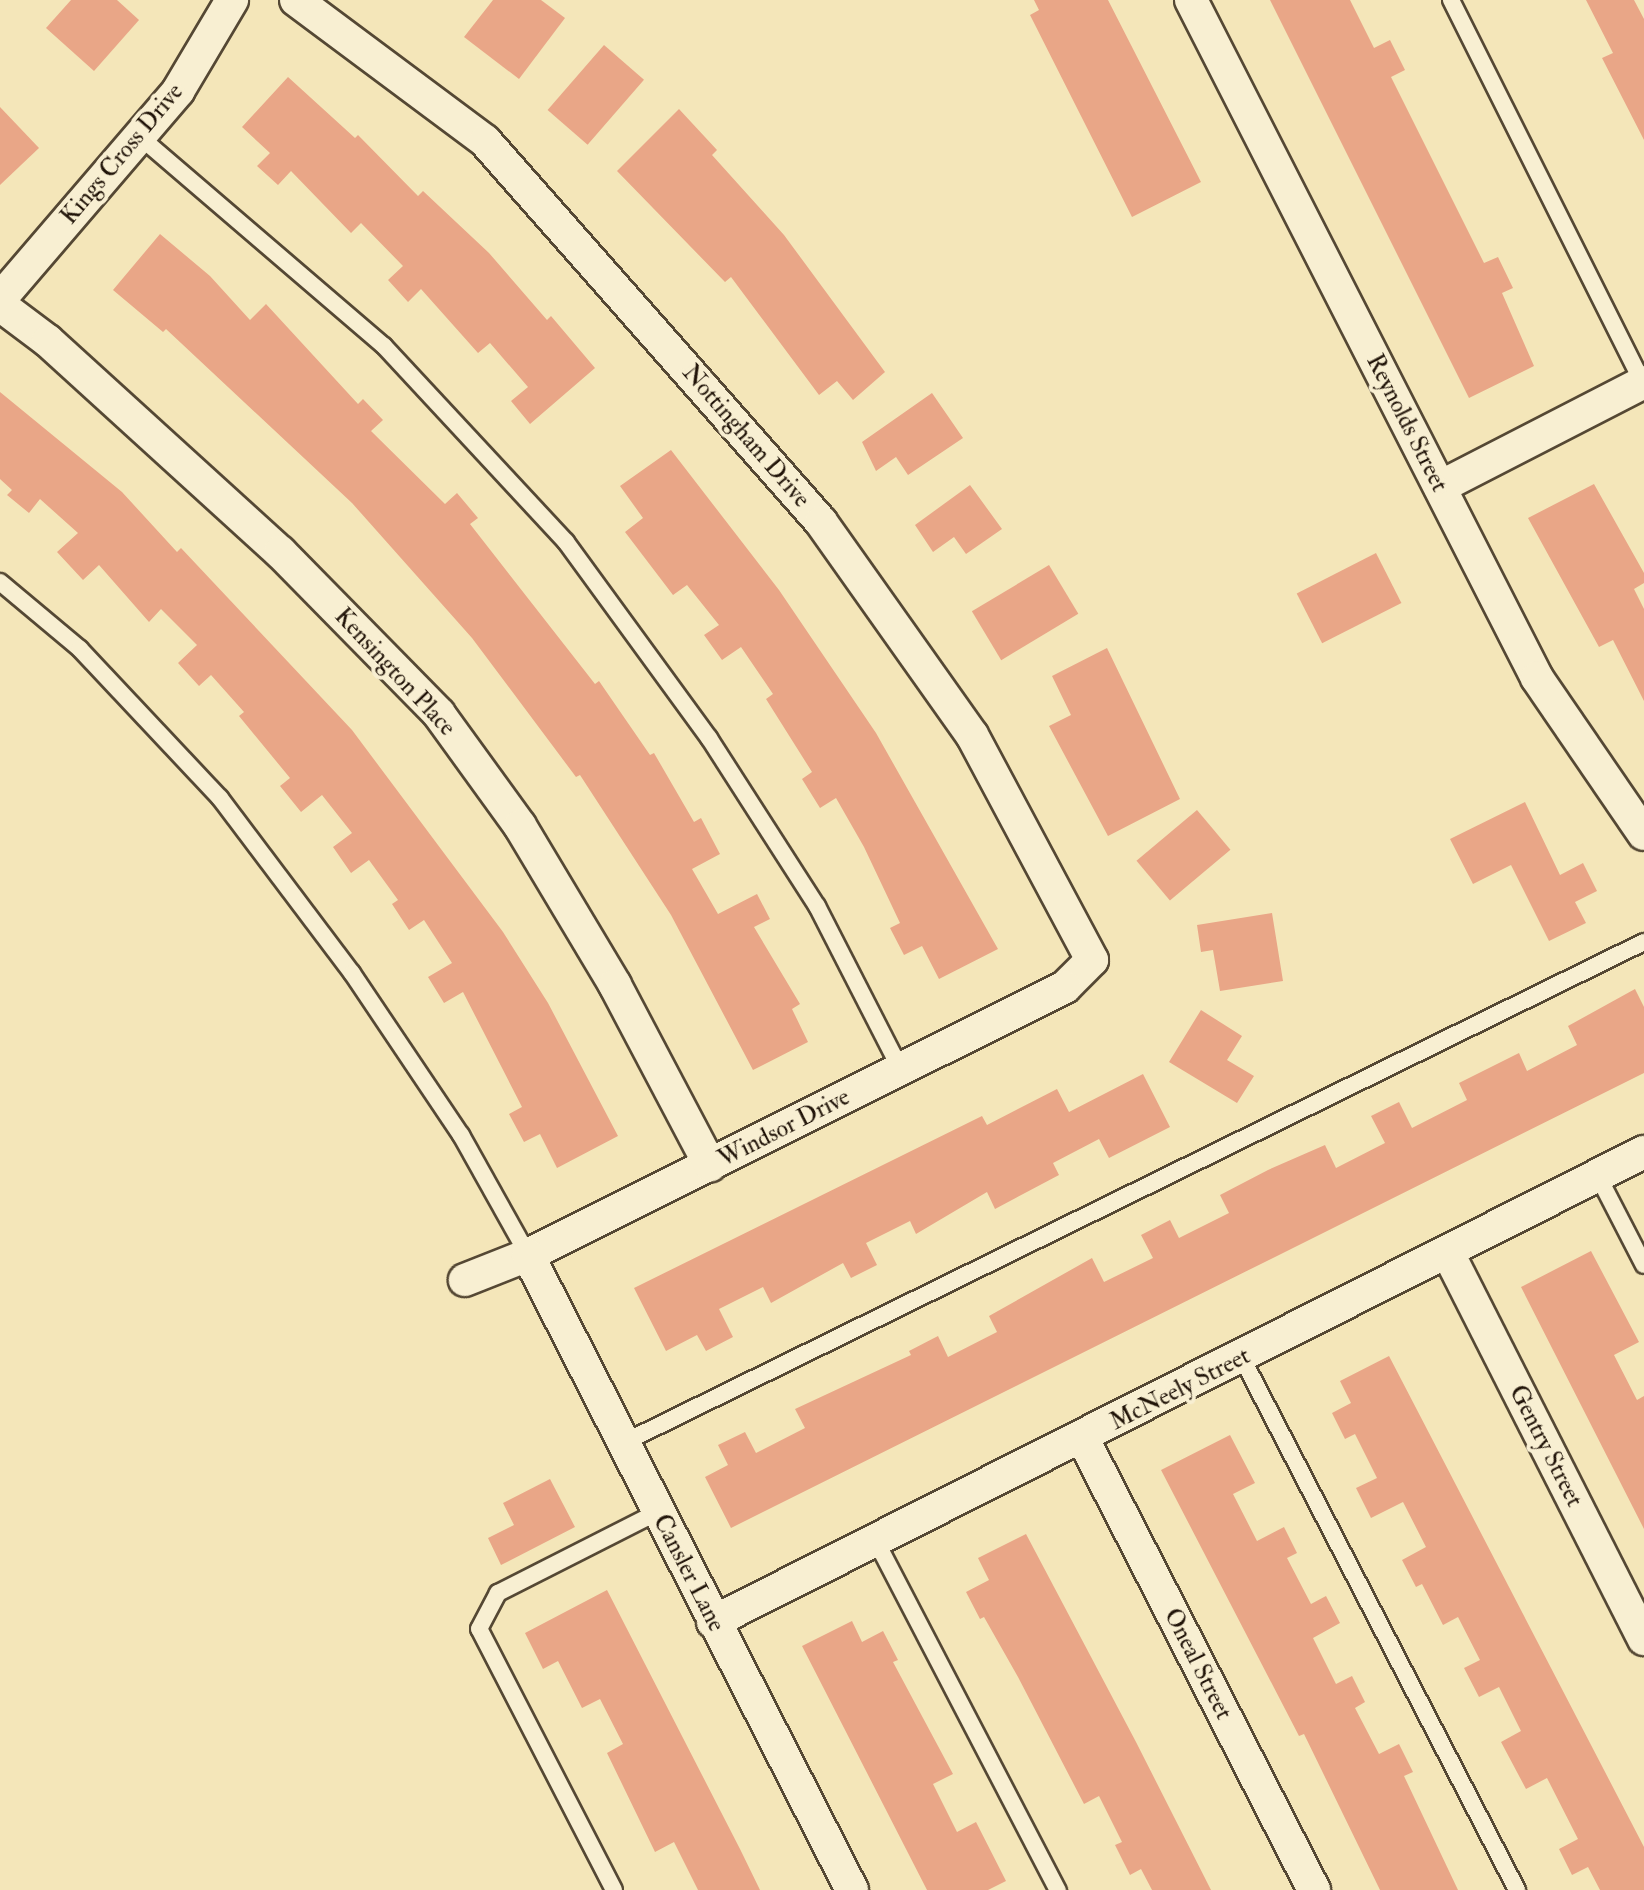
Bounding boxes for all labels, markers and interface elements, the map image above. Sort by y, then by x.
street label: Kings Cross Drive [55,78,189,230]
street label: Reynolds Street [1360,349,1454,497]
street label: Nottingham Drive [676,359,816,513]
street label: Kensington Place [329,602,461,742]
street label: Windsor Drive [713,1083,855,1173]
street label: McNeely Street [1105,1341,1255,1437]
street label: Gentry Street [1503,1380,1589,1512]
street label: Cansler Lane [647,1510,731,1636]
street label: Oneal Street [1158,1604,1238,1724]

